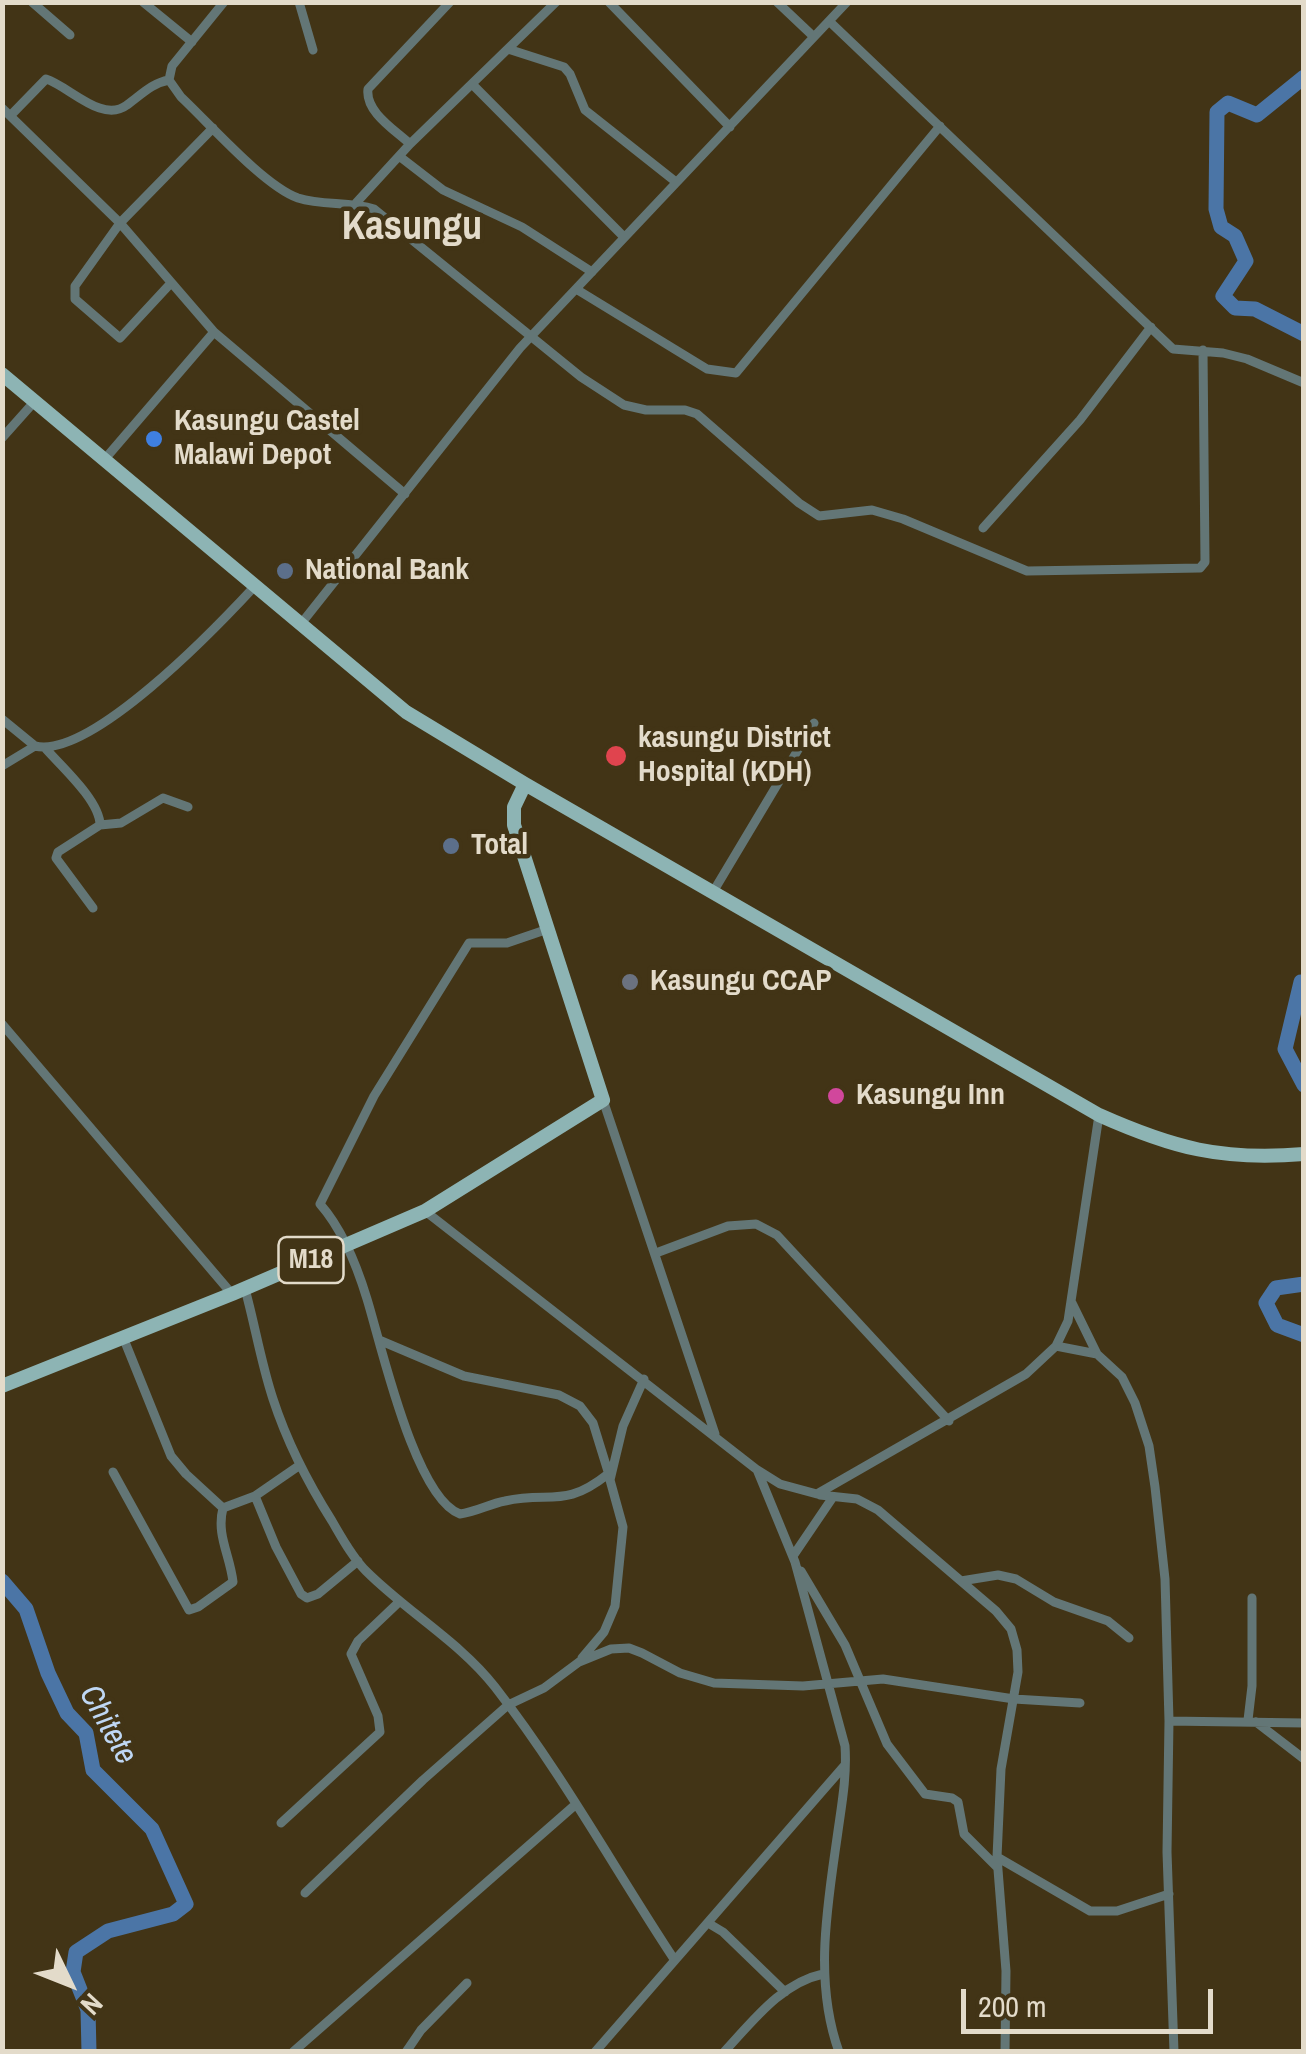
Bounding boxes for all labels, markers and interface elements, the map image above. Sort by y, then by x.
district label: Kasungu [342,204,482,252]
place label: Kasungu Castel Malawi Depot [174,404,360,474]
marker: Kasungu Castel Malawi Depot [143,428,165,450]
place label: National Bank [305,553,469,589]
marker: National Bank [274,560,296,582]
place label: kasungu District Hospital (KDH) [638,721,831,792]
marker: kasungu District Hospital (KDH) [603,743,629,769]
place label: Total [471,828,528,864]
marker: Total [440,835,462,857]
place label: Kasungu CCAP [650,964,832,1000]
marker: Kasungu CCAP [619,971,641,993]
place label: Kasungu Inn [856,1078,1005,1114]
marker: Kasungu Inn [825,1085,847,1107]
road number: M18 [278,1237,344,1283]
water label: Chitete [70,1679,144,1771]
north arrow [20,1934,120,2034]
scale bar [966,1969,1218,2031]
text: N [72,1985,111,2023]
text: 200 m [978,1986,1046,2026]

